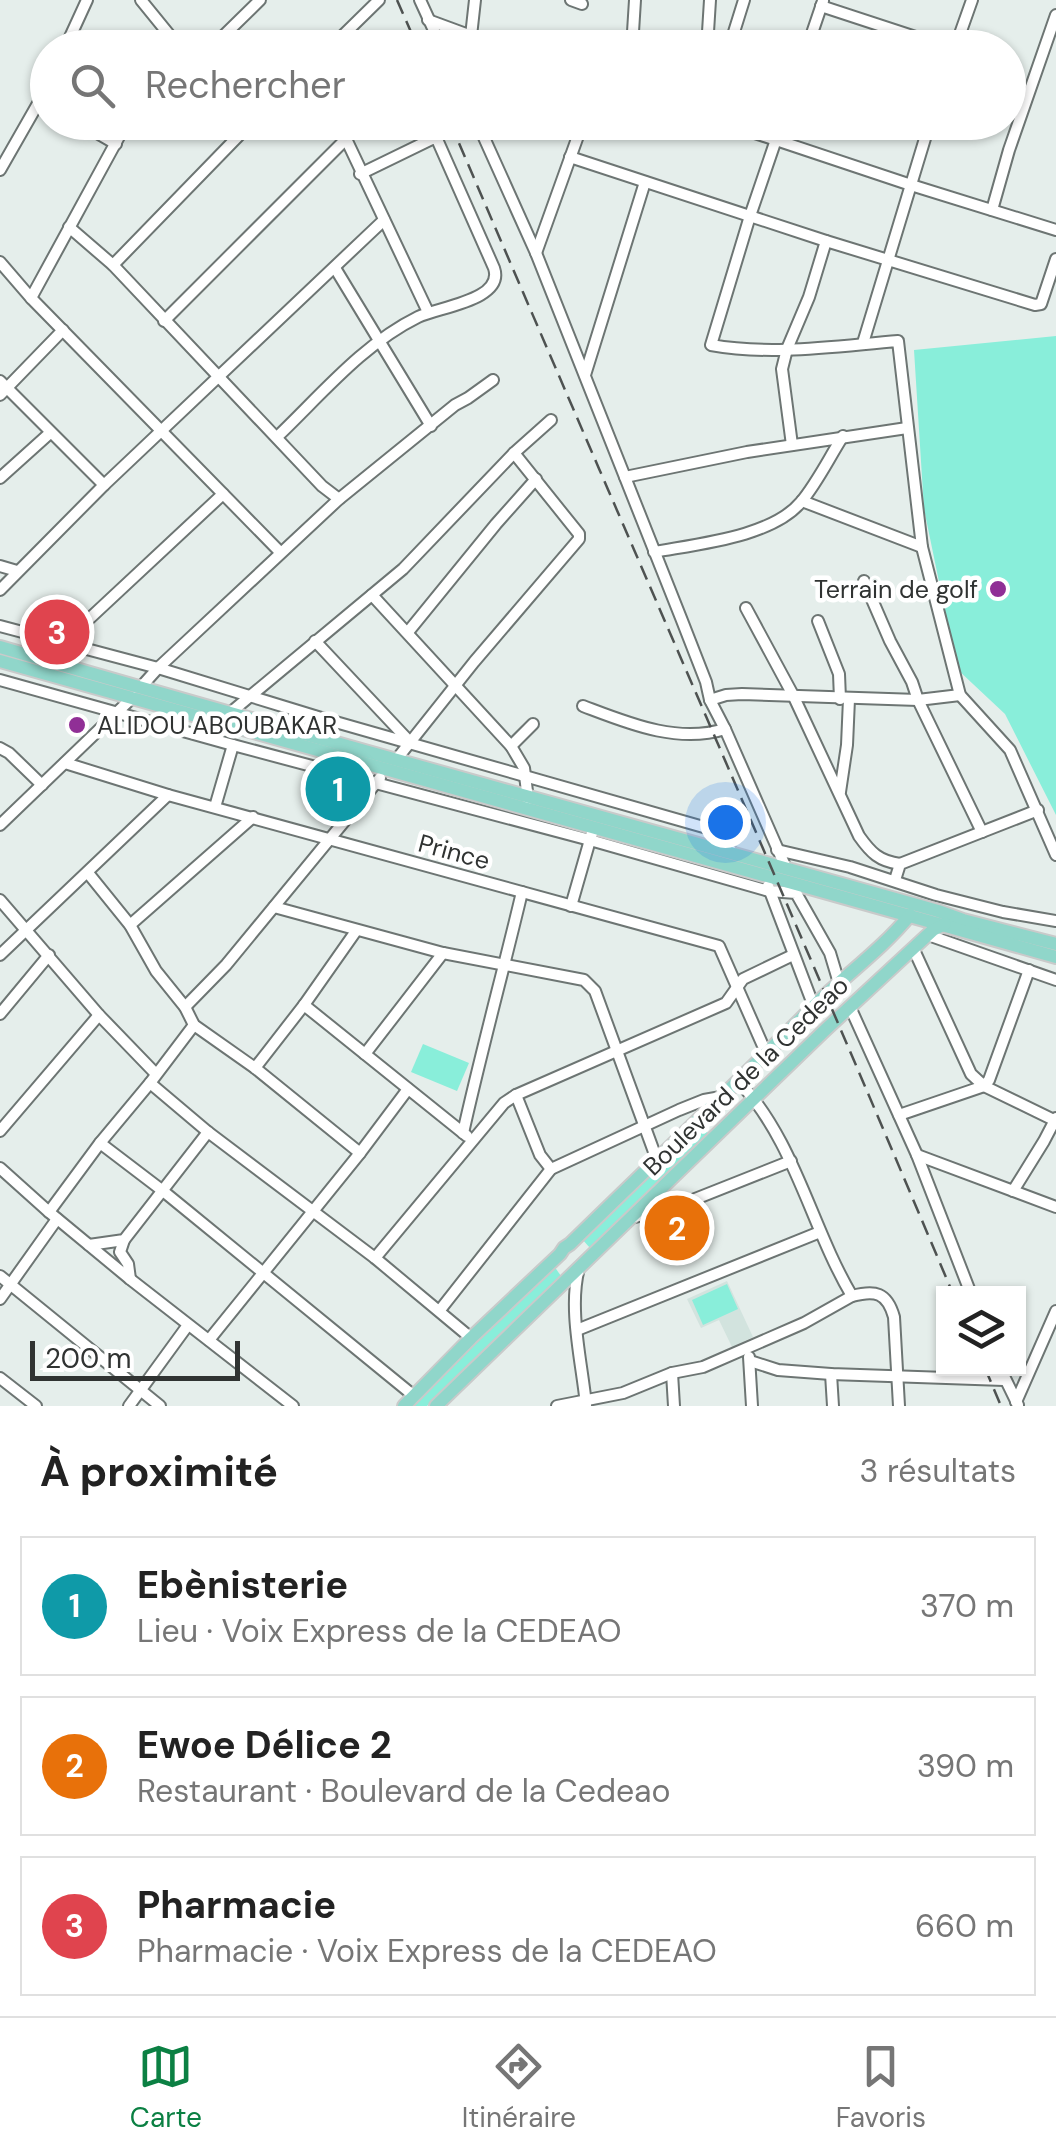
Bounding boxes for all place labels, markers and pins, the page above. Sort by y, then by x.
place label: Terrain de golf [814,573,978,606]
marker: Terrain de golf [987,578,1009,600]
pin: 3 [24,594,90,670]
place label: ALIDOU ABOUBAKAR [97,709,337,742]
marker: ALIDOU ABOUBAKAR [66,714,88,736]
pin: 1 [306,752,370,826]
pin: 2 [644,1190,710,1266]

